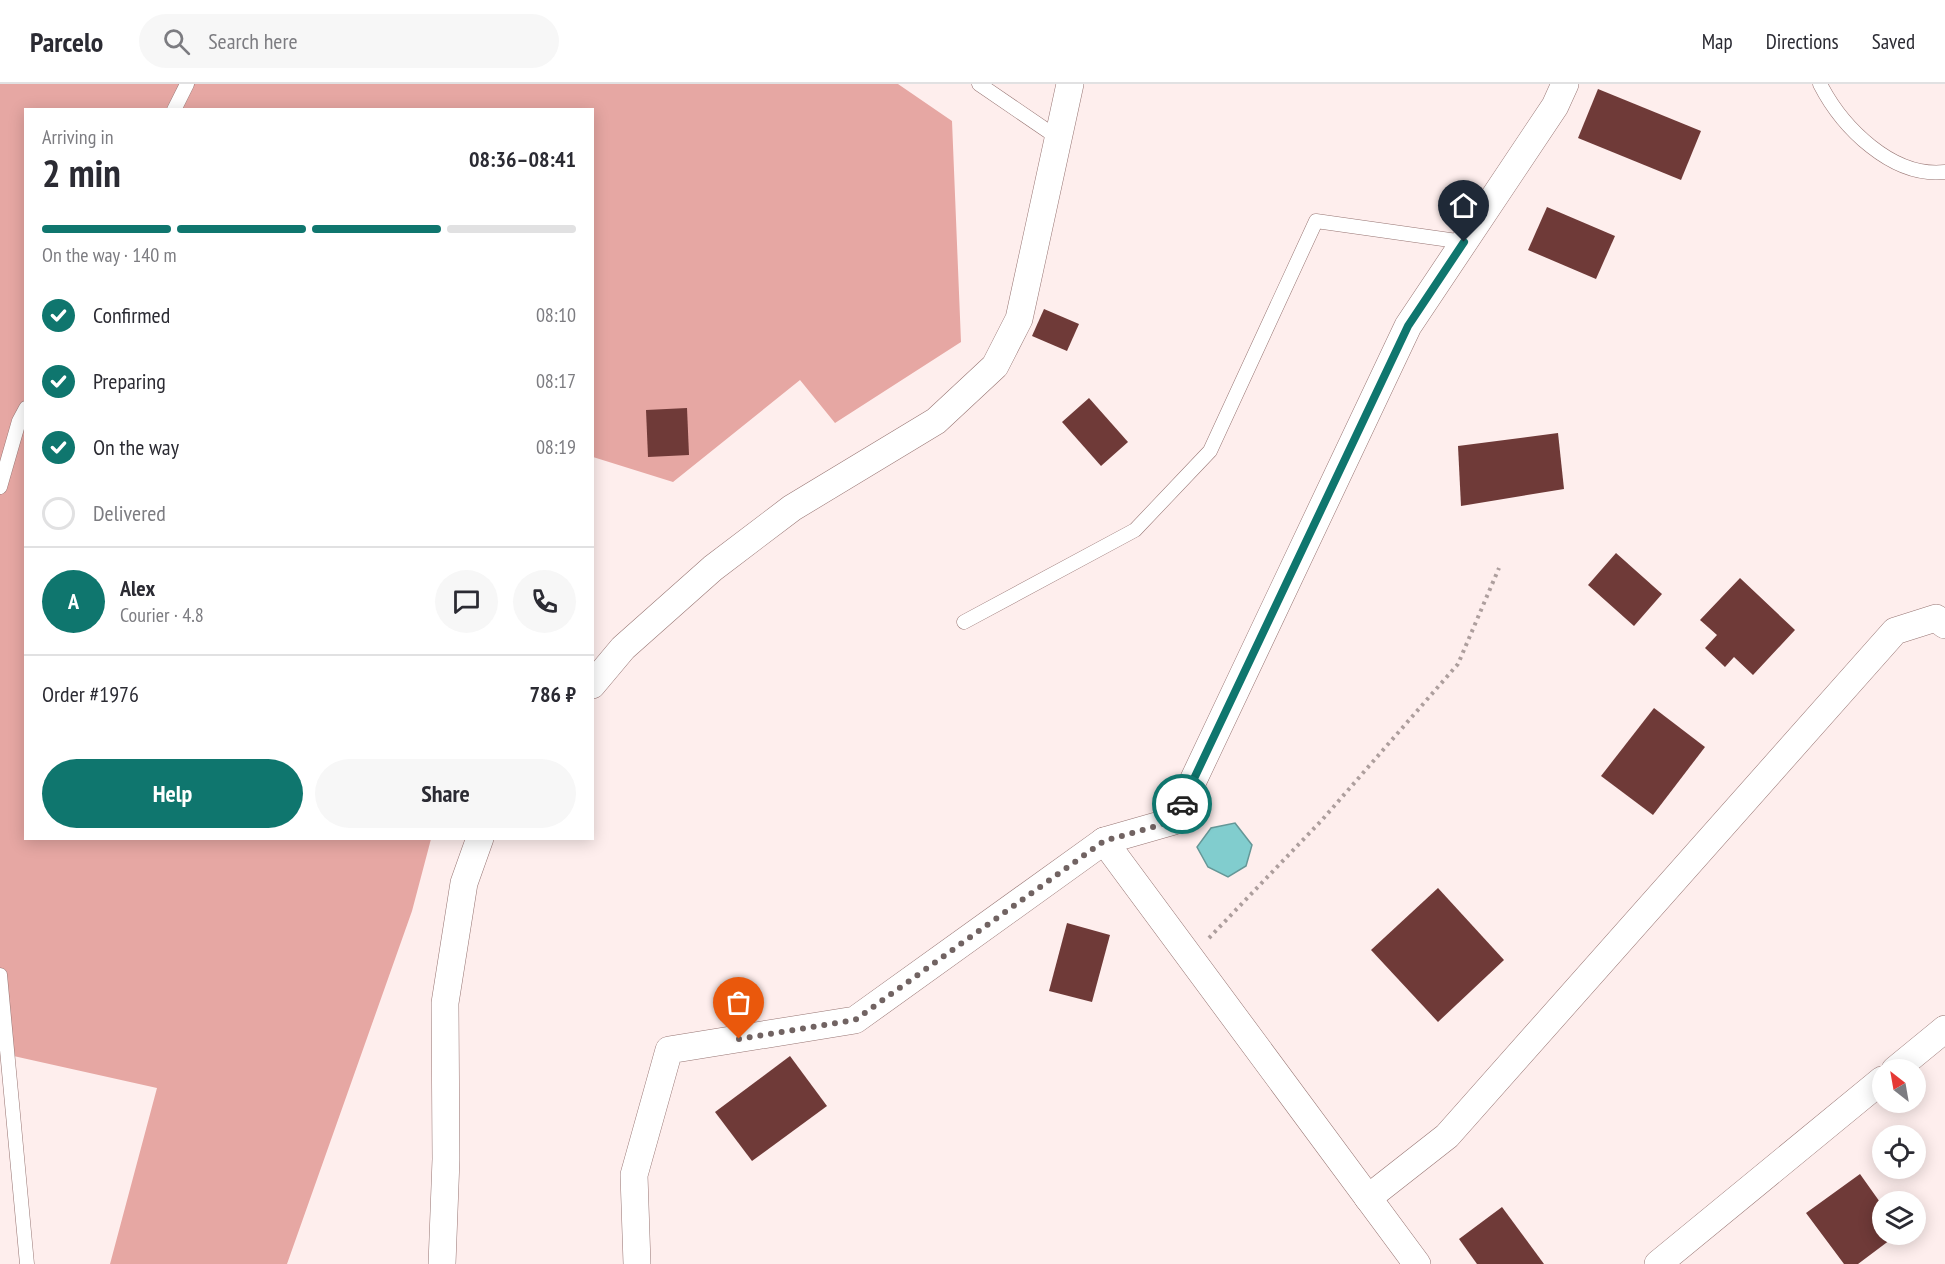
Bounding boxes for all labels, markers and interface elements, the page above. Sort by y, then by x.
search box [139,14,559,68]
text: Parcelo [30,23,103,60]
icon: search [160,25,193,58]
text: Search here [208,27,298,55]
text: Map [1702,28,1733,55]
text: Directions [1766,28,1839,55]
text: Saved [1872,28,1915,55]
text: Arriving in [42,124,114,150]
text: 08:36–08:41 [469,145,576,173]
text: 2 min [42,147,121,198]
pin [1438,180,1489,242]
icon: home [1447,189,1480,222]
text: On the way · 140 m [42,242,177,268]
icon: check [42,299,75,332]
text: Confirmed [93,301,170,329]
text: 08:10 [536,302,576,328]
icon: check [42,365,75,398]
text: Preparing [93,367,166,395]
text: 08:17 [536,368,576,394]
icon: check [42,431,75,464]
text: On the way [93,433,179,461]
text: 08:19 [536,434,576,460]
text: Delivered [93,499,166,527]
button: chat [435,570,498,633]
button: phone [513,570,576,633]
text: Alex [120,574,155,602]
text: A [68,587,79,615]
text: Courier · 4.8 [120,602,204,628]
text: Order #1976 [42,680,139,708]
text: 786 ₽ [529,680,576,708]
button: Help [42,759,303,828]
button: Share [315,759,576,828]
courier [1152,774,1212,834]
icon: car [1166,788,1199,821]
pin [713,977,764,1039]
icon: bag [722,986,755,1019]
north arrow [1872,1059,1926,1113]
map controls [1872,1059,1926,1245]
button: locate [1872,1125,1926,1179]
button: layers [1872,1191,1926,1245]

